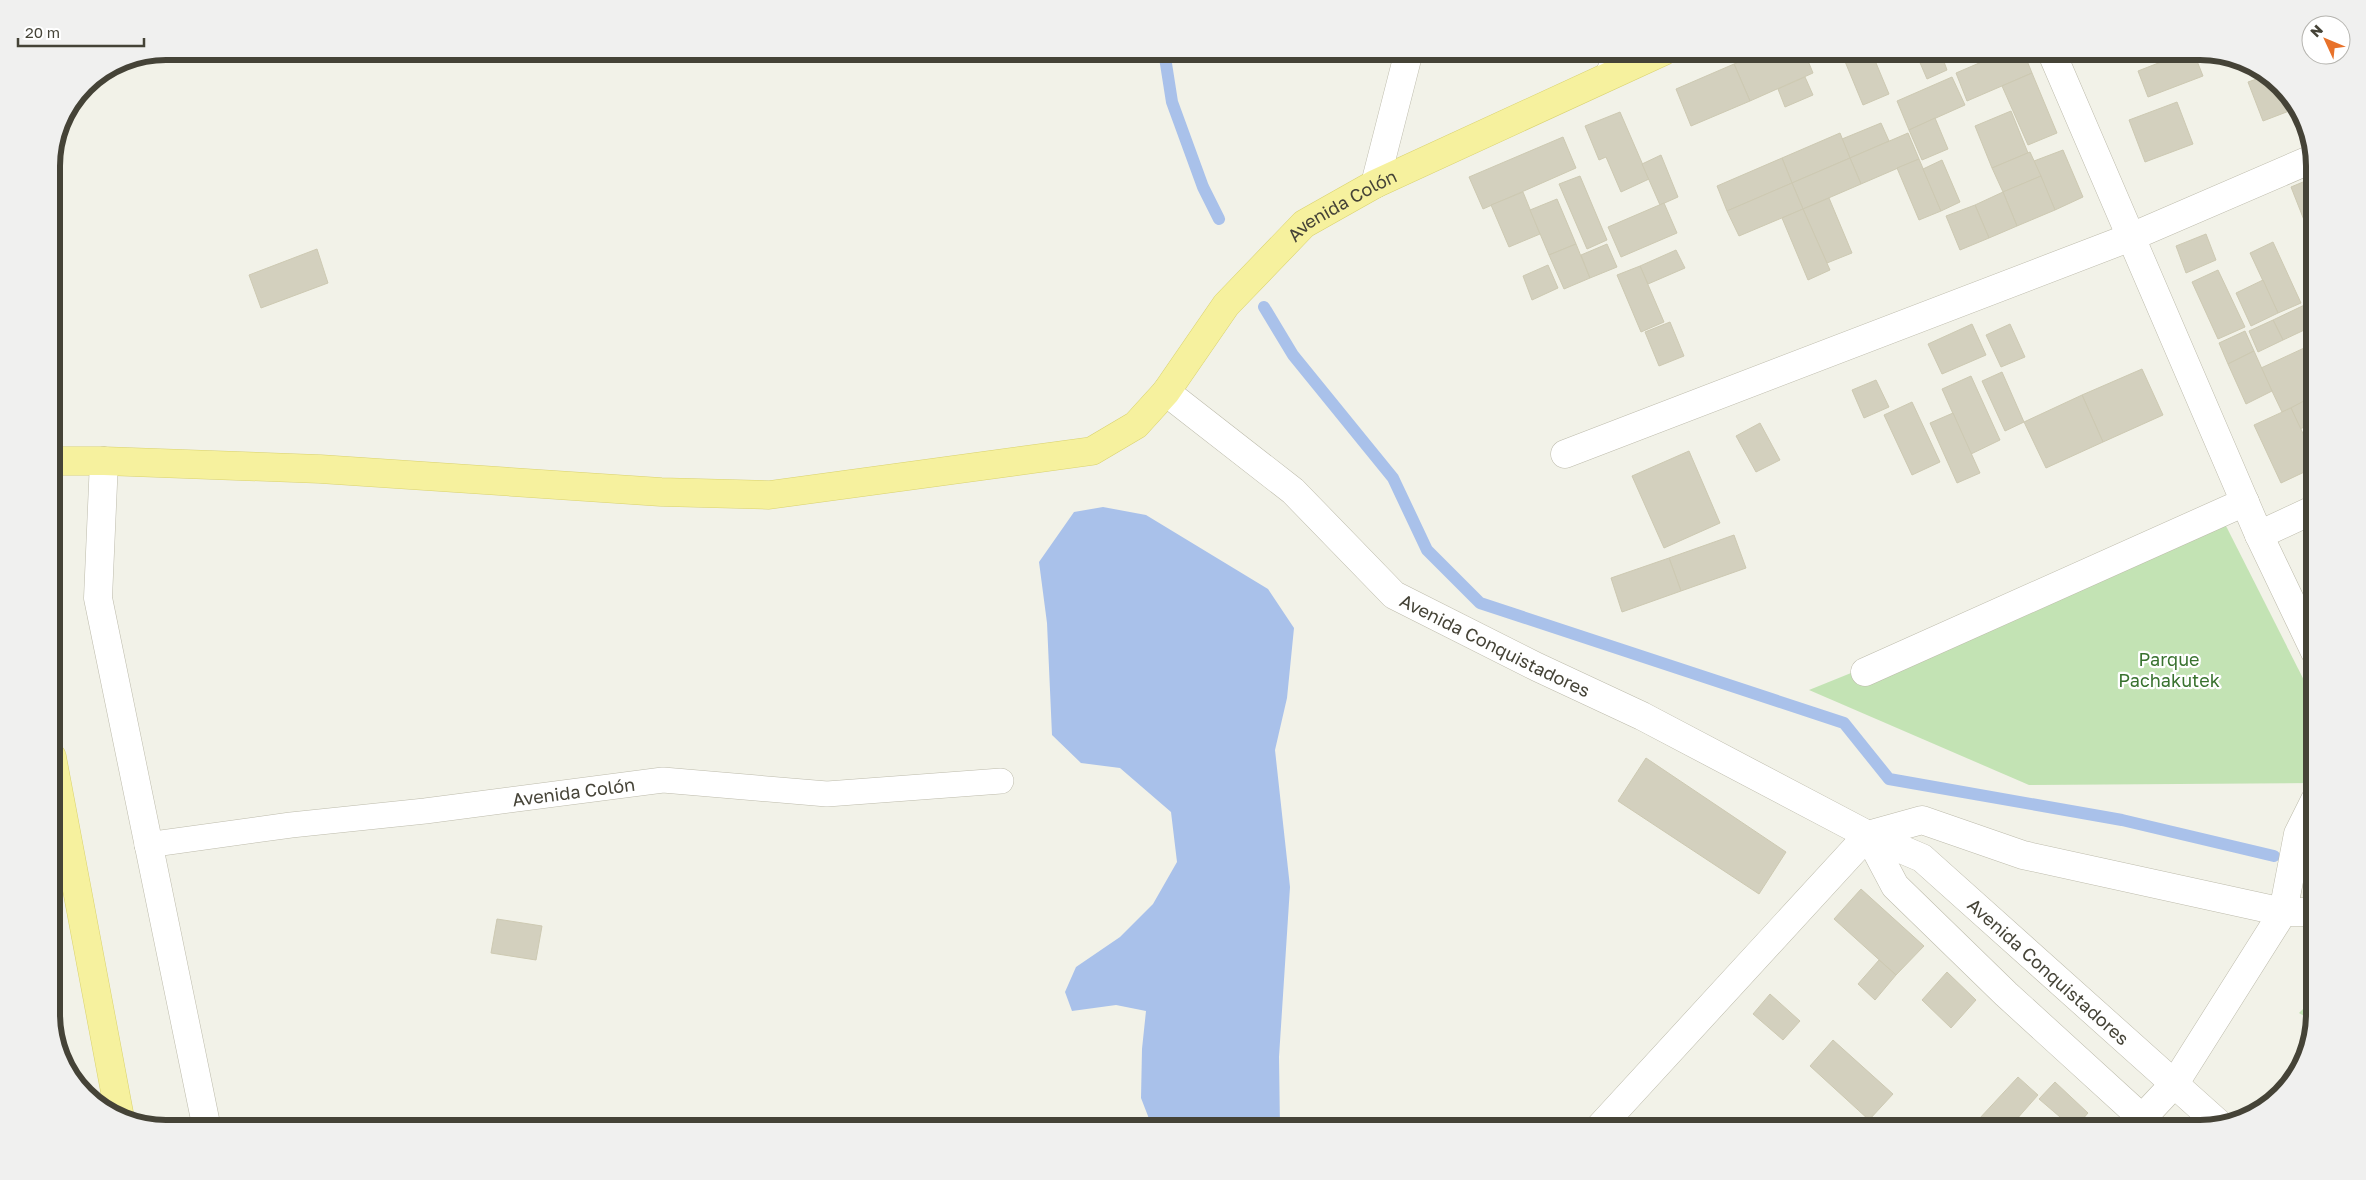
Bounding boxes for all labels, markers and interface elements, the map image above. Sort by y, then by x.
scale bar [18,15,144,47]
north arrow [2301,15,2351,65]
text: N [2306,21,2326,40]
text: 20 m [25,23,60,41]
street label: Avenida Colón [1283,165,1400,246]
street label: Avenida Conquistadores [1396,589,1594,701]
park label: Parque Pachakutek [2118,648,2220,691]
street label: Avenida Colón [511,773,636,811]
street label: Avenida Conquistadores [1963,893,2134,1049]

